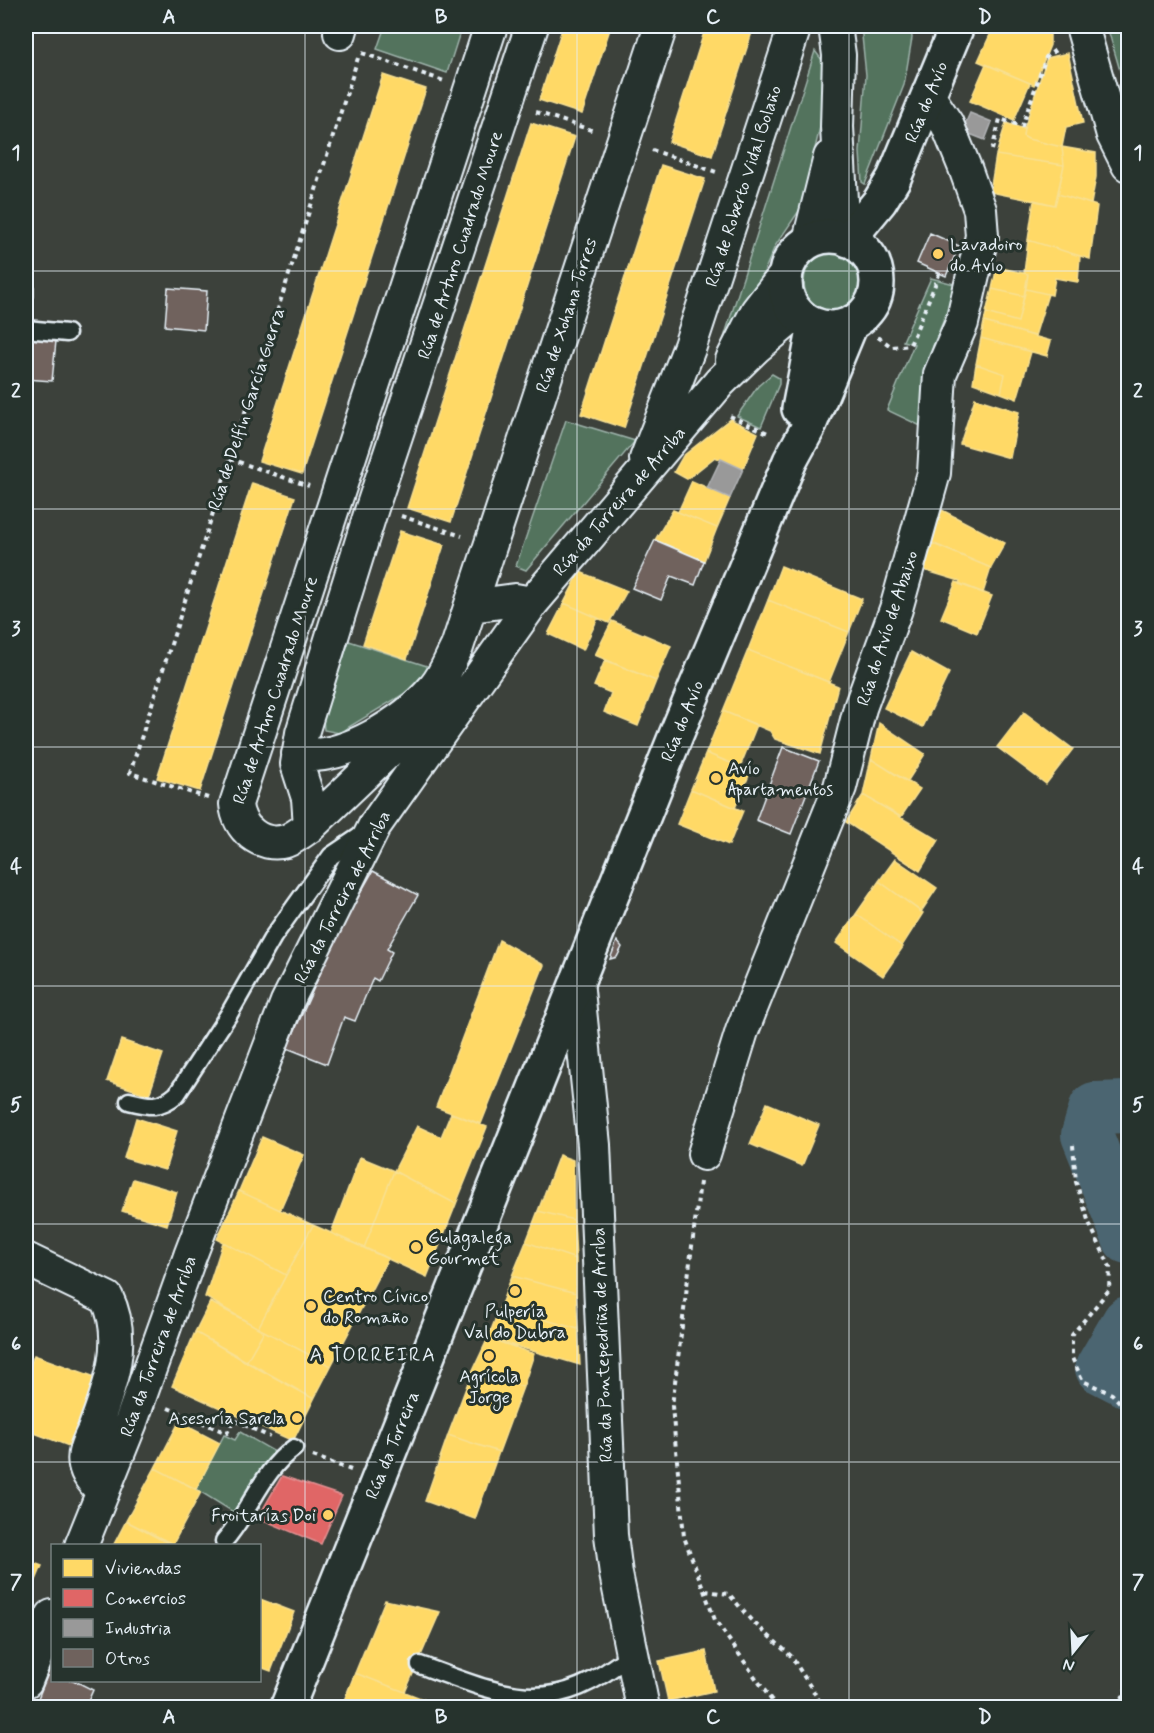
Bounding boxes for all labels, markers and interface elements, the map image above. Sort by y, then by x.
text: A [162,4,176,31]
text: B [435,4,448,31]
text: C [706,4,721,31]
text: D [978,4,992,31]
street label: Rúa do Avío [900,58,954,147]
street label: Rúa de Roberto Vidal Bolaño [700,82,788,290]
street label: Rúa de Arturo Cuadrado Moure [413,128,509,363]
text: 1 [12,140,20,167]
text: 1 [1134,140,1142,167]
place label: Lavadoiro do Avío [950,233,1023,278]
street label: Rúa de Xohana Torres [531,235,603,396]
marker: Lavadoiro do Avío [931,247,945,261]
street label: Rúa de Delfín García Guerra [203,305,291,514]
text: 2 [11,378,21,405]
text: 2 [1133,378,1143,405]
street label: Rúa da Torreira de Arriba [548,422,692,582]
street label: Rúa do Avío de Abaixo [852,548,924,709]
street label: Rúa de Arturo Cuadrado Moure [228,573,324,808]
text: 3 [11,616,21,643]
text: 3 [1133,616,1143,643]
street label: Rúa do Avío [656,677,710,766]
place label: Avío Apartamentos [728,757,833,803]
marker: Avío Apartamentos [709,771,723,785]
street label: Rúa da Torreira de Arriba [289,807,397,988]
text: 4 [10,854,22,881]
text: 4 [1132,854,1144,881]
text: 5 [10,1092,22,1119]
text: 5 [1132,1092,1144,1119]
place label: Gulagalega Gourmet [428,1226,512,1271]
street label: Rúa da Pontepedriña de Arriba [587,1227,619,1463]
marker: Gulagalega Gourmet [409,1240,423,1254]
street label: Rúa da Torreira de Arriba [115,1252,203,1440]
marker: Pulpería Val do Dubra [508,1284,522,1298]
place label: Centro Cívico do Romaño [323,1285,428,1330]
marker: Centro Cívico do Romaño [304,1299,318,1313]
place label: Pulpería Val do Dubra [464,1300,566,1345]
text: 6 [11,1331,21,1358]
text: 6 [1133,1331,1143,1358]
district label: A TORREIRA [309,1342,437,1369]
marker: Agrícola Jorge [482,1349,496,1363]
place label: Agrícola Jorge [459,1365,519,1411]
street label: Rúa da Torreira [360,1388,426,1503]
place label: Asesoría Sarela [168,1407,285,1431]
marker: Asesoría Sarela [290,1411,304,1425]
place label: Froitarías Doi [211,1504,316,1528]
marker: Froitarías Doi [321,1508,335,1522]
legend [51,1544,261,1682]
text: Viviendas [105,1557,181,1581]
text: 7 [10,1569,22,1596]
text: 7 [1132,1569,1144,1596]
text: Comercios [105,1587,186,1611]
text: Industria [105,1617,171,1641]
north arrow [1043,1622,1103,1682]
text: Otros [105,1647,150,1671]
text: N [1061,1653,1077,1676]
text: A [162,1704,176,1731]
text: B [435,1704,448,1731]
text: C [706,1704,721,1731]
text: D [978,1704,992,1731]

